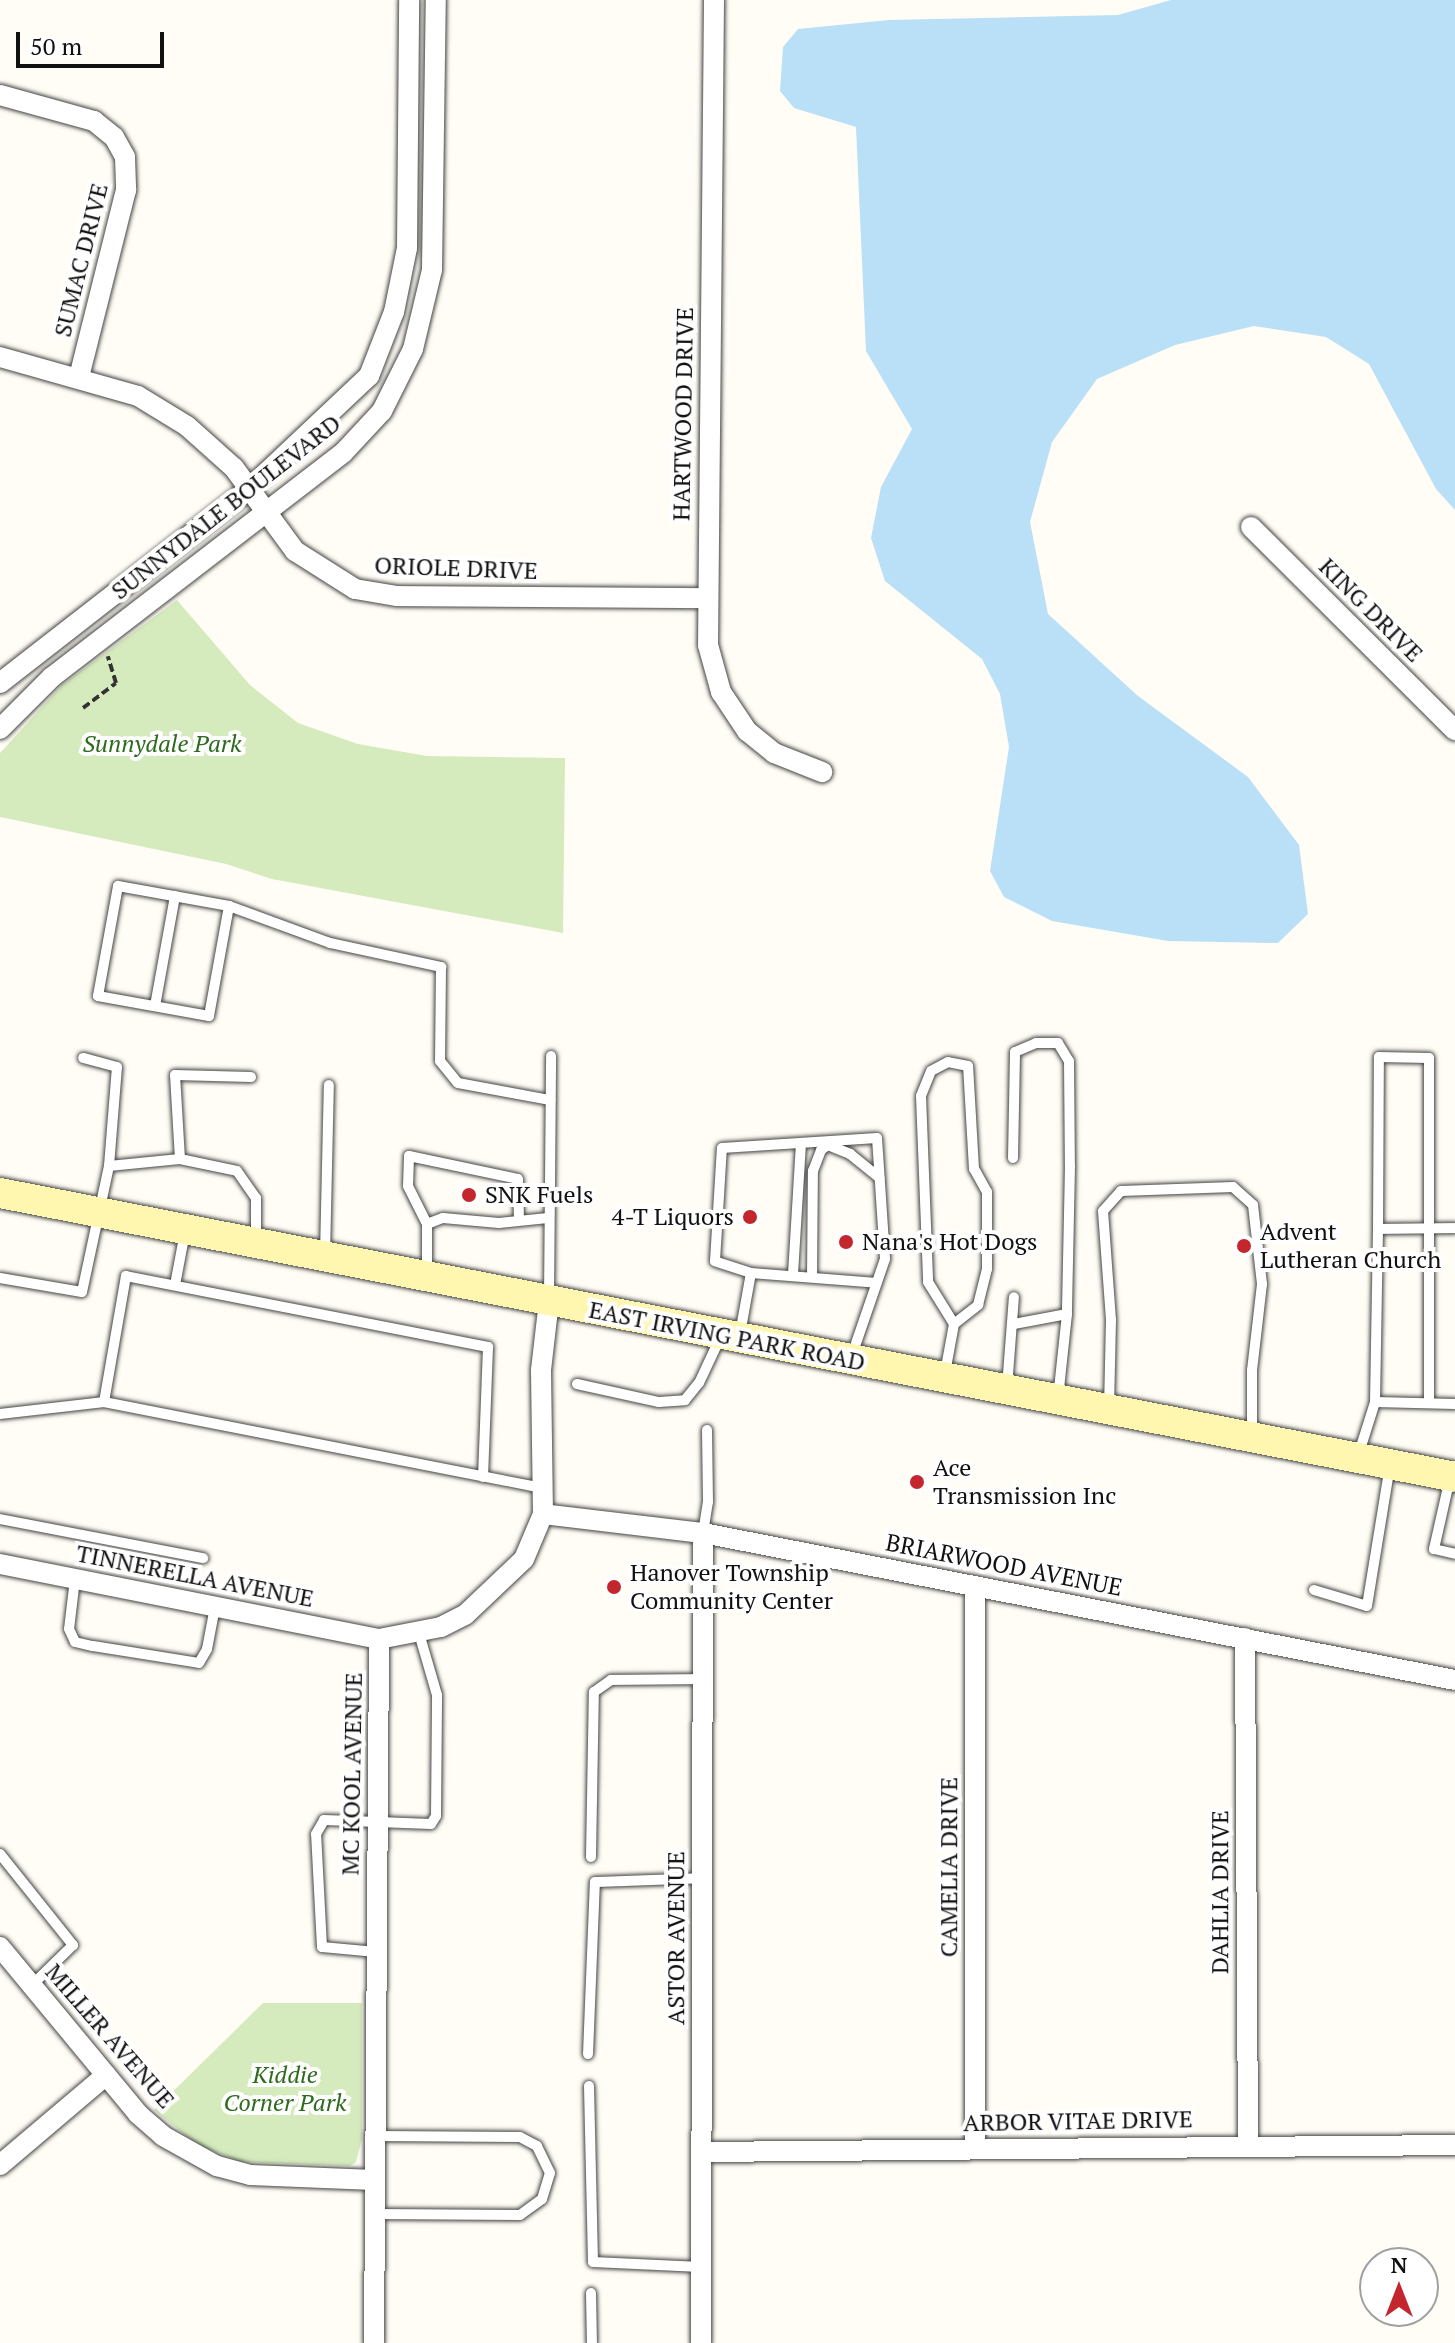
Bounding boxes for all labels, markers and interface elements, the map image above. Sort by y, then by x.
scale bar [20,16,168,66]
text: 50 m [30,30,82,62]
street label: SUMAC DRIVE [48,180,114,340]
street label: HARTWOOD DRIVE [667,307,699,521]
street label: SUNNYDALE BOULEVARD [106,409,346,605]
street label: ORIOLE DRIVE [374,551,538,585]
street label: KING DRIVE [1313,552,1429,668]
park label: Sunnydale Park [82,730,242,758]
place label: SNK Fuels [485,1181,593,1209]
marker: SNK Fuels [460,1186,478,1204]
place label: 4-T Liquors [612,1203,734,1231]
marker: 4-T Liquors [741,1208,759,1226]
place label: Advent Lutheran Church [1260,1218,1441,1274]
place label: Nana's Hot Dogs [862,1228,1037,1256]
marker: Nana's Hot Dogs [837,1233,855,1251]
marker: Advent Lutheran Church [1235,1237,1253,1255]
street label: EAST IRVING PARK ROAD [587,1295,867,1377]
place label: Ace Transmission Inc [933,1454,1116,1510]
marker: Ace Transmission Inc [908,1473,926,1491]
street label: BRIARWOOD AVENUE [883,1528,1125,1602]
street label: TINNERELLA AVENUE [73,1539,317,1613]
place label: Hanover Township Community Center [630,1559,833,1615]
marker: Hanover Township Community Center [605,1578,623,1596]
street label: MC KOOL AVENUE [336,1672,368,1876]
street label: CAMELIA DRIVE [935,1776,963,1958]
street label: DAHLIA DRIVE [1206,1810,1234,1974]
street label: ASTOR AVENUE [662,1851,690,2025]
street label: MILLER AVENUE [39,1958,181,2114]
park label: Kiddie Corner Park [224,2061,346,2117]
street label: ARBOR VITAE DRIVE [963,2105,1193,2137]
north arrow [1359,2247,1439,2327]
text: N [1391,2250,1407,2279]

